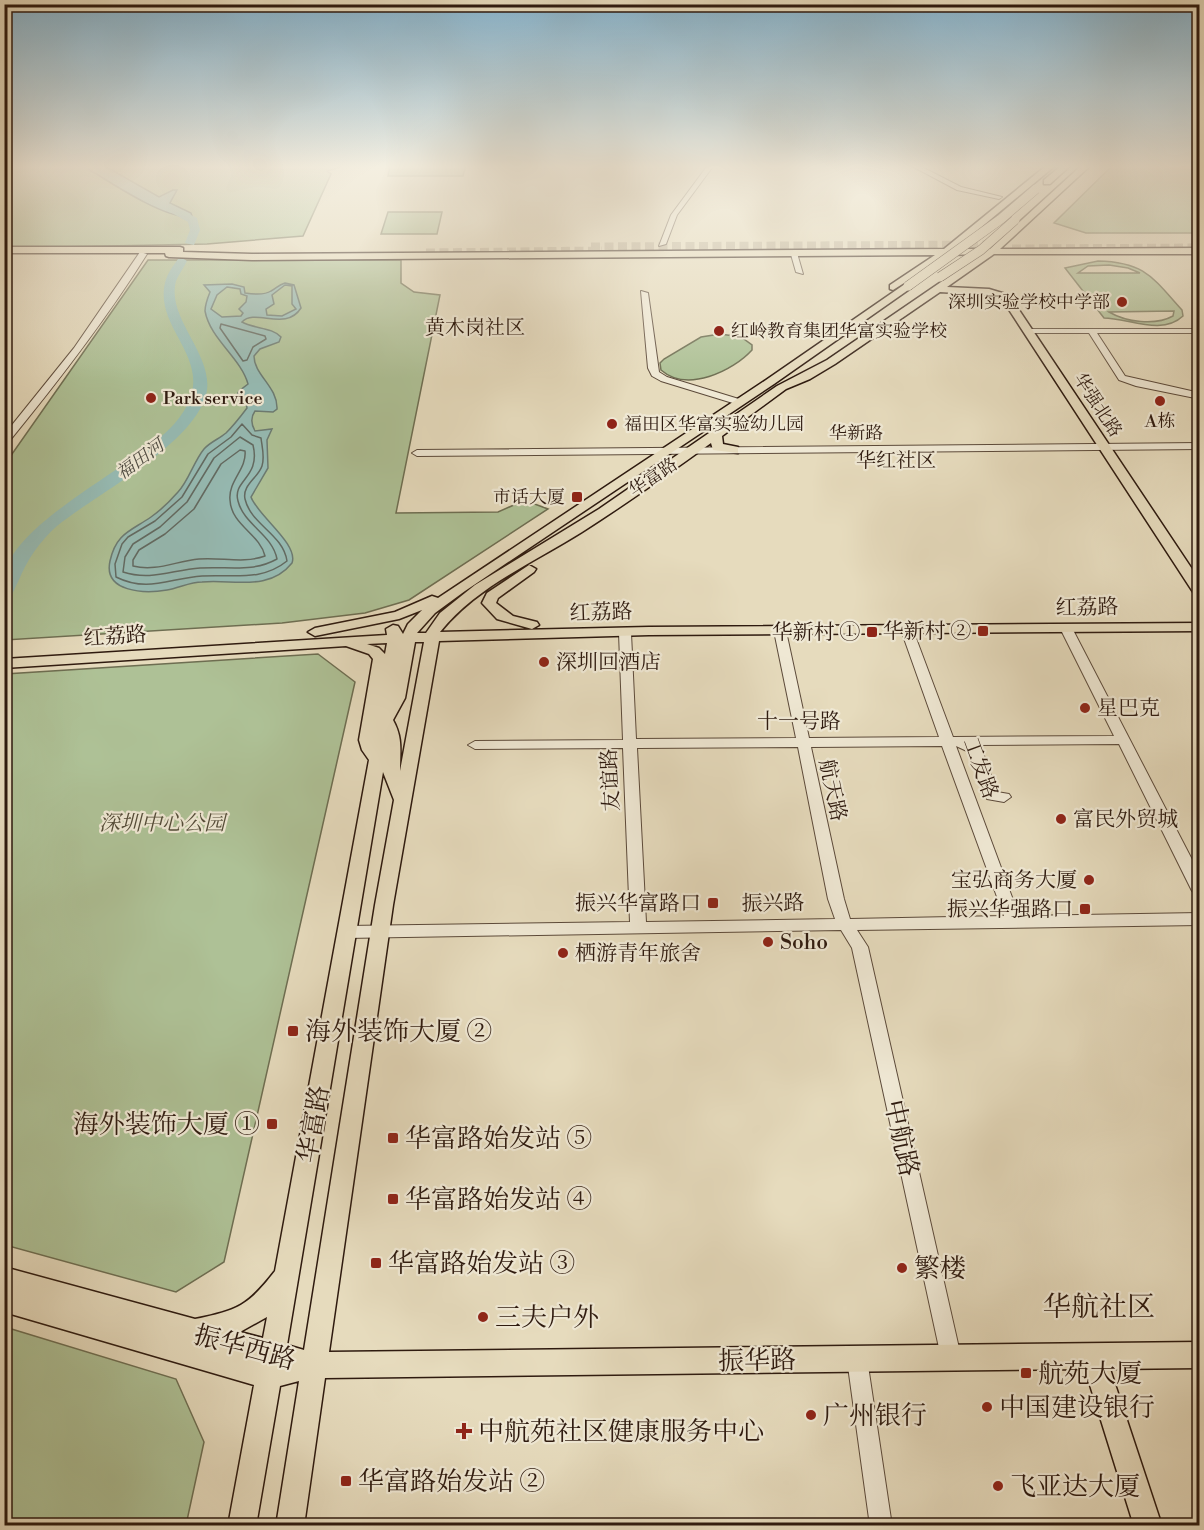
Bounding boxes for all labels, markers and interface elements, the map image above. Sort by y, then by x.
place label: 深圳实验学校中学部 [948,291,1110,314]
marker: 深圳实验学校中学部 [1115,295,1129,309]
district label: 黄木岗社区 [425,316,525,341]
place label: 红岭教育集团华富实验学校 [731,320,947,343]
marker: 红岭教育集团华富实验学校 [712,324,726,338]
street label: 华强北路 [1068,369,1127,442]
place label: Park service [163,387,263,410]
marker: Park service [144,391,158,405]
marker: A栋 [1153,394,1167,408]
place label: A栋 [1144,410,1175,433]
place label: 福田区华富实验幼儿园 [624,413,804,436]
marker: 福田区华富实验幼儿园 [605,417,619,431]
street label: 华新路 [829,422,883,445]
water label: 福田河 [112,432,171,485]
district label: 华红社区 [856,449,936,474]
street label: 华富路 [624,453,682,502]
place label: 市话大厦 [493,486,565,509]
marker: 市话大厦 [570,490,584,504]
street label: 红荔路 [1055,594,1119,622]
street label: 红荔路 [569,599,633,627]
place label: 华新村 ② [883,619,971,645]
place label: 华新村 ① [772,620,860,646]
street label: 红荔路 [83,622,147,652]
marker: 华新村 ② [976,624,990,638]
marker: 华新村 ① [865,625,879,639]
place label: 深圳回酒店 [556,650,661,676]
marker: 深圳回酒店 [537,655,551,669]
place label: 星巴克 [1097,696,1160,722]
marker: 星巴克 [1078,701,1092,715]
street label: 十一号路 [757,709,841,735]
street label: 工发路 [957,734,1003,802]
street label: 友谊路 [596,748,626,812]
street label: 航天路 [813,757,851,824]
place label: 富民外贸城 [1073,807,1178,833]
park label: 深圳中心公园 [99,811,228,837]
marker: 富民外贸城 [1054,812,1068,826]
place label: 宝弘商务大厦 [951,868,1077,894]
marker: 宝弘商务大厦 [1082,873,1096,887]
street label: 振兴路 [741,890,805,918]
place label: 振兴华富路口 [575,891,701,917]
marker: 振兴华富路口 [706,896,720,910]
place label: 振兴华强路口 [947,897,1073,923]
marker: 振兴华强路口 [1078,902,1092,916]
place label: Soho [780,930,828,956]
marker: Soho [761,935,775,949]
place label: 栖游青年旅舍 [575,941,701,967]
marker: 栖游青年旅舍 [556,946,570,960]
place label: 海外装饰大厦 ② [305,1016,492,1048]
marker: 海外装饰大厦 ② [286,1024,300,1038]
street label: 华富路 [291,1083,337,1165]
street label: 中航路 [877,1097,925,1180]
place label: 海外装饰大厦 ① [73,1109,260,1141]
marker: 海外装饰大厦 ① [265,1117,279,1131]
place label: 华富路始发站 ⑤ [405,1123,592,1155]
marker: 华富路始发站 ⑤ [386,1131,400,1145]
place label: 华富路始发站 ④ [405,1184,592,1216]
marker: 华富路始发站 ④ [386,1192,400,1206]
place label: 华富路始发站 ③ [388,1248,575,1280]
place label: 繁楼 [914,1253,966,1285]
marker: 华富路始发站 ③ [369,1256,383,1270]
marker: 繁楼 [895,1261,909,1275]
district label: 华航社区 [1043,1290,1155,1325]
place label: 三夫户外 [495,1302,599,1334]
marker: 三夫户外 [476,1310,490,1324]
street label: 振华西路 [190,1319,299,1377]
street label: 振华路 [718,1344,796,1378]
place label: 航苑大厦 [1038,1358,1142,1390]
marker: 航苑大厦 [1019,1366,1033,1380]
place label: 中国建设银行 [999,1392,1155,1424]
place label: 广州银行 [823,1400,927,1432]
marker: 中国建设银行 [980,1400,994,1414]
marker: 广州银行 [804,1408,818,1422]
place label: 中航苑社区健康服务中心 [478,1416,764,1448]
marker: 中航苑社区健康服务中心 [455,1422,473,1440]
place label: 华富路始发站 ② [358,1466,545,1498]
place label: 飞亚达大厦 [1010,1471,1140,1503]
marker: 华富路始发站 ② [339,1474,353,1488]
marker: 飞亚达大厦 [991,1479,1005,1493]

